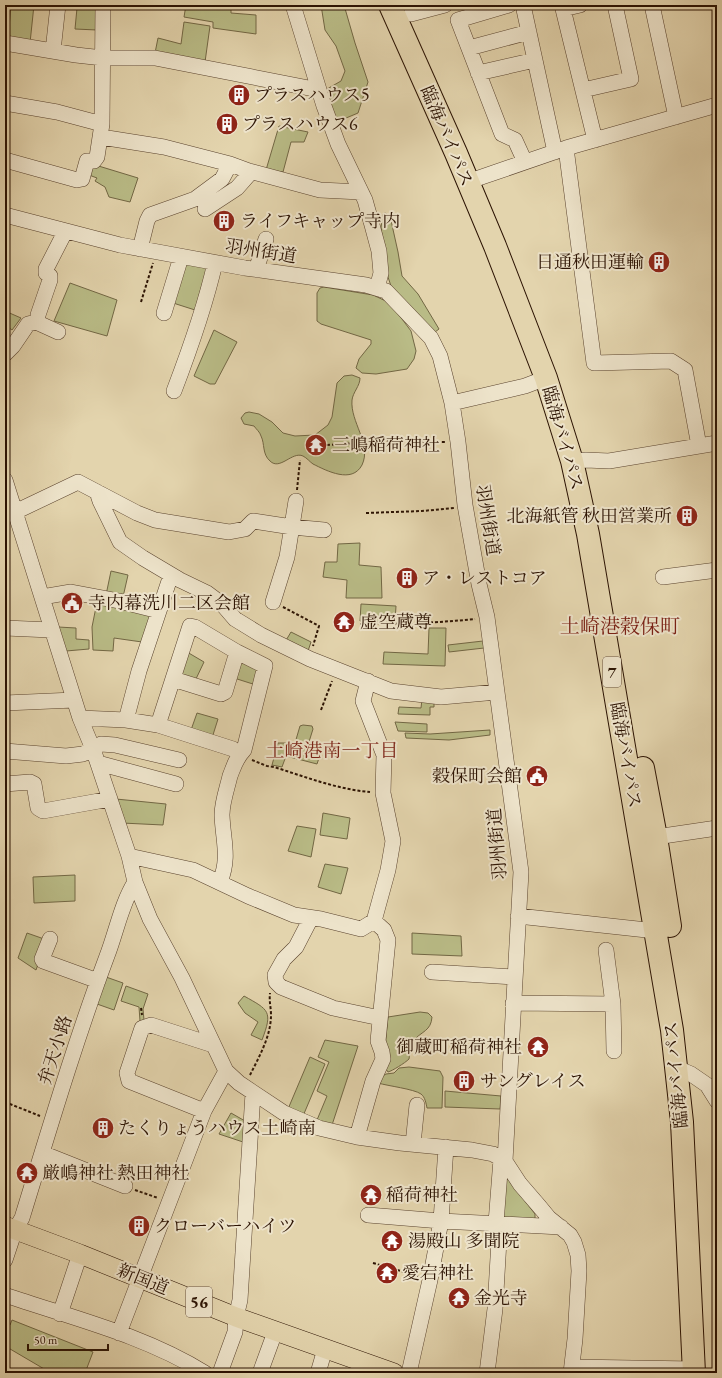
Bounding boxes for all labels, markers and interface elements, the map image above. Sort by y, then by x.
building icon: プラスハウス5 [226,82,252,108]
street label: 臨海バイパス [416,82,479,190]
place label: プラスハウス5 [254,83,370,106]
building icon: プラスハウス6 [214,111,240,137]
place label: プラスハウス6 [242,112,358,135]
building icon: ライフキャップ寺内 [211,208,237,234]
place label: ライフキャップ寺内 [240,209,400,232]
street label: 羽州街道 [224,234,298,267]
building icon: 日通秋田運輸 [646,249,672,275]
place label: 日通秋田運輸 [536,250,644,273]
street label: 臨海バイパス [538,383,589,493]
temple icon: 三嶋稲荷神社 [303,432,329,458]
place label: 三嶋稲荷神社 [332,433,440,456]
street label: 羽州街道 [472,483,505,557]
building icon: 北海紙管 秋田営業所 [674,503,700,529]
place label: 北海紙管 秋田営業所 [506,504,672,527]
building icon: ア・レストコア [394,565,420,591]
place label: ア・レストコア [422,566,547,589]
public building icon: 寺内幕洗川二区会館 [59,590,85,616]
place label: 寺内幕洗川二区会館 [88,591,250,614]
temple icon: 虚空蔵尊 [331,609,357,635]
place label: 虚空蔵尊 [360,610,432,633]
district label: 土崎港穀保町 [560,613,680,639]
road number: 7 [603,657,621,687]
street label: 臨海バイパス [606,700,647,810]
district label: 土崎港南一丁目 [265,738,399,763]
public building icon: 穀保町会館 [524,763,550,789]
place label: 穀保町会館 [432,764,522,787]
street label: 羽州街道 [482,807,511,881]
street label: 弁天小路 [32,1012,77,1088]
street label: 臨海バイパス [658,1020,693,1130]
temple icon: 御蔵町稲荷神社 [525,1034,551,1060]
place label: 御蔵町稲荷神社 [396,1035,522,1058]
building icon: サングレイス [451,1068,477,1094]
place label: サングレイス [480,1069,586,1092]
building icon: たくりょうハウス土崎南 [90,1115,116,1141]
place label: たくりょうハウス土崎南 [118,1116,315,1139]
temple icon: 厳嶋神社 熱田神社 [14,1160,40,1186]
place label: 厳嶋神社 熱田神社 [42,1161,190,1184]
temple icon: 稲荷神社 [358,1182,384,1208]
place label: 稲荷神社 [386,1183,458,1206]
building icon: クローバーハイツ [126,1213,152,1239]
place label: クローバーハイツ [154,1214,296,1237]
temple icon: 湯殿山 多聞院 [379,1228,405,1254]
place label: 湯殿山 多聞院 [408,1229,520,1252]
street label: 新国道 [114,1258,173,1299]
temple icon: 愛宕神社 [374,1260,400,1286]
place label: 愛宕神社 [402,1261,474,1284]
temple icon: 金光寺 [446,1285,472,1311]
place label: 金光寺 [474,1286,528,1309]
road number: 56 [186,1287,212,1317]
scale bar [28,1326,108,1352]
text: 50 m [34,1332,58,1348]

